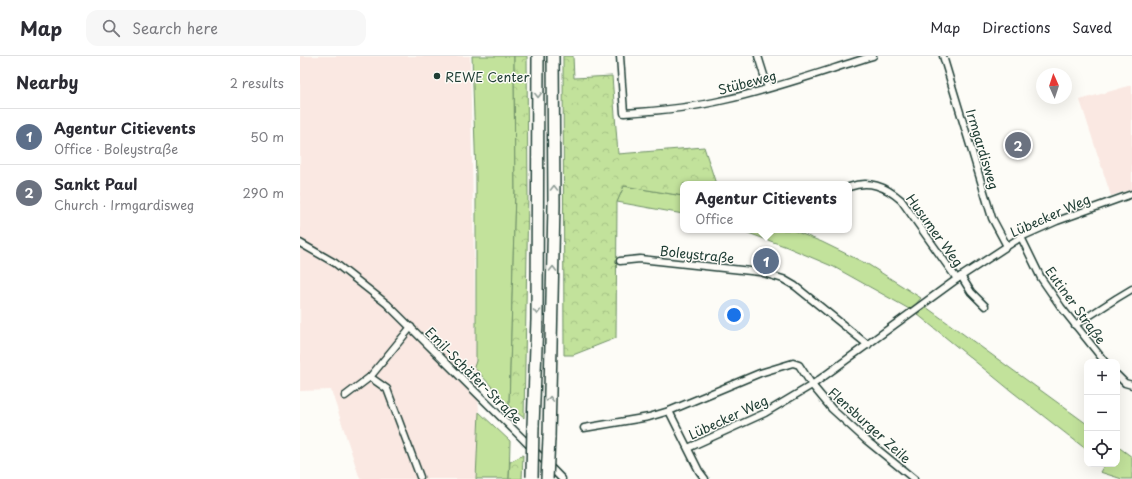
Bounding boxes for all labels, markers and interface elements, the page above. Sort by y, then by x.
search box [86,10,366,46]
text: Map [20,14,62,42]
text: Search here [132,16,218,39]
icon: search [100,17,122,39]
text: Map [930,17,960,38]
text: Directions [982,17,1050,38]
text: Saved [1072,17,1112,38]
street label: Stübeweg [716,65,778,99]
place label: REWE Center [445,67,530,86]
north arrow [1036,68,1072,104]
text: Nearby [16,69,78,95]
marker: REWE Center [432,71,442,81]
text: 2 results [230,73,284,92]
one-way arrow [534,92,542,98]
street label: Irmgardisweg [962,106,1004,192]
text: Agentur Citievents [54,116,195,139]
text: 1 [26,127,32,146]
text: 50 m [250,127,284,146]
pin: 2 [1005,130,1031,160]
text: Office · Boleystraße [54,139,178,158]
text: Sankt Paul [54,172,137,195]
popup [680,181,852,233]
text: 2 [24,183,34,202]
text: 290 m [243,183,284,202]
one-way arrow [550,185,558,191]
text: Agentur Citievents [695,186,837,209]
street label: Lübecker Weg [1007,189,1093,241]
street label: Husumer Weg [902,190,968,270]
text: Church · Irmgardisweg [54,195,194,214]
text: Office [695,209,733,228]
street label: Boleystraße [659,241,735,267]
pin: 1 [753,246,779,276]
street label: Eutiner Straße [1041,262,1111,348]
one-way arrow [549,266,557,272]
your location [724,305,744,325]
one-way arrow [533,309,541,315]
street label: Emil-Schäfer-Straße [421,322,527,428]
map controls [1084,359,1120,467]
button: + [1084,359,1120,395]
street label: Flensburger Zeile [824,383,916,467]
street label: Lübecker Weg [685,390,771,444]
button: − [1084,395,1120,431]
one-way arrow [546,396,554,402]
button: locate [1084,431,1120,467]

